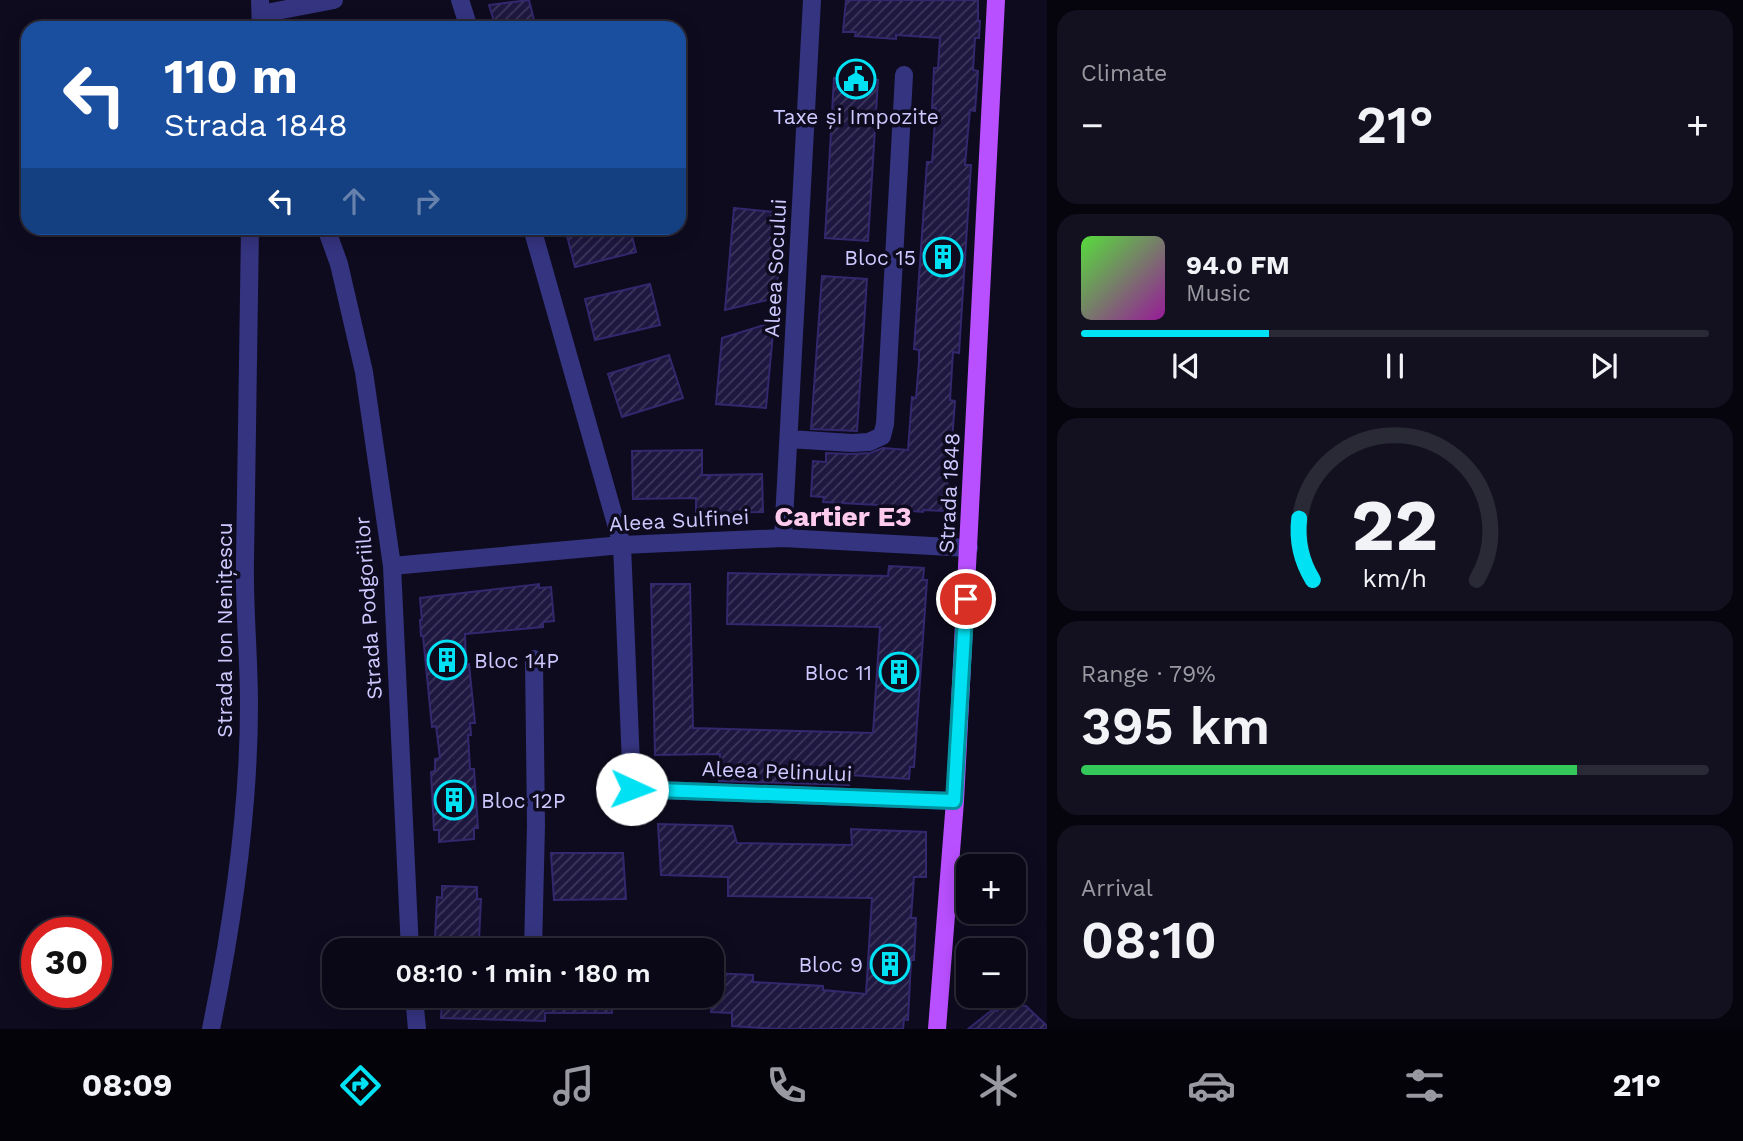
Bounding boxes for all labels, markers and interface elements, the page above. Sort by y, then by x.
text: 110 m [164,47,298,105]
icon: left [49,49,140,140]
public building icon: Taxe și Impozite [835,58,877,100]
text: Climate [1081,60,1167,87]
text: 21° [1356,95,1434,156]
text: − [1081,103,1104,147]
text: + [1686,103,1709,147]
place label: Taxe și Impozite [773,104,939,129]
text: Strada 1848 [164,106,348,144]
icon: left [262,182,300,220]
icon: ahead [335,182,373,220]
icon: right [408,182,446,220]
street label: Aleea Socului [759,198,791,338]
building icon: Bloc 15 [922,236,964,278]
place label: Bloc 15 [844,245,916,270]
text: 94.0 FM [1186,250,1290,280]
text: Music [1186,280,1251,307]
icon: previous [1167,347,1205,385]
icon: pause [1376,347,1414,385]
icon: next [1585,347,1623,385]
street label: Strada 1848 [933,432,965,554]
text: 22 [1352,483,1438,569]
district label: Cartier E3 [774,500,912,533]
street label: Aleea Sulfinei [608,504,750,536]
street label: Strada Podgoriilor [349,515,387,700]
street label: Strada Ion Nenițescu [212,522,237,738]
text: km/h [1363,564,1427,593]
pin [936,569,996,629]
icon: arrive [947,580,985,618]
building icon: Bloc 14P [426,639,468,681]
place label: Bloc 14P [474,648,559,673]
building icon: Bloc 11 [878,651,920,693]
place label: Bloc 11 [804,660,872,685]
text: Range · 79% [1081,661,1216,688]
text: 395 km [1081,696,1270,757]
position arrow [595,752,669,826]
street label: Aleea Pelinului [701,756,853,786]
building icon: Bloc 12P [433,779,475,821]
place label: Bloc 12P [481,788,565,813]
map controls [956,854,1026,1008]
button: + [956,854,1026,924]
text: Arrival [1081,875,1153,902]
text: 08:10 [1081,910,1217,971]
speed limit sign: 30 [21,917,112,1008]
button: − [956,938,1026,1008]
building icon: Bloc 9 [869,943,911,985]
place label: Bloc 9 [798,952,863,977]
text: 08:10 · 1 min · 180 m [395,958,651,988]
icon: directions [336,1061,385,1110]
icon: music [549,1061,598,1110]
icon: phone [762,1061,811,1110]
icon: climate [974,1061,1023,1110]
icon: car [1187,1061,1236,1110]
icon: filters [1400,1061,1449,1110]
text: 08:09 [82,1066,173,1104]
text: 21° [1612,1066,1661,1104]

